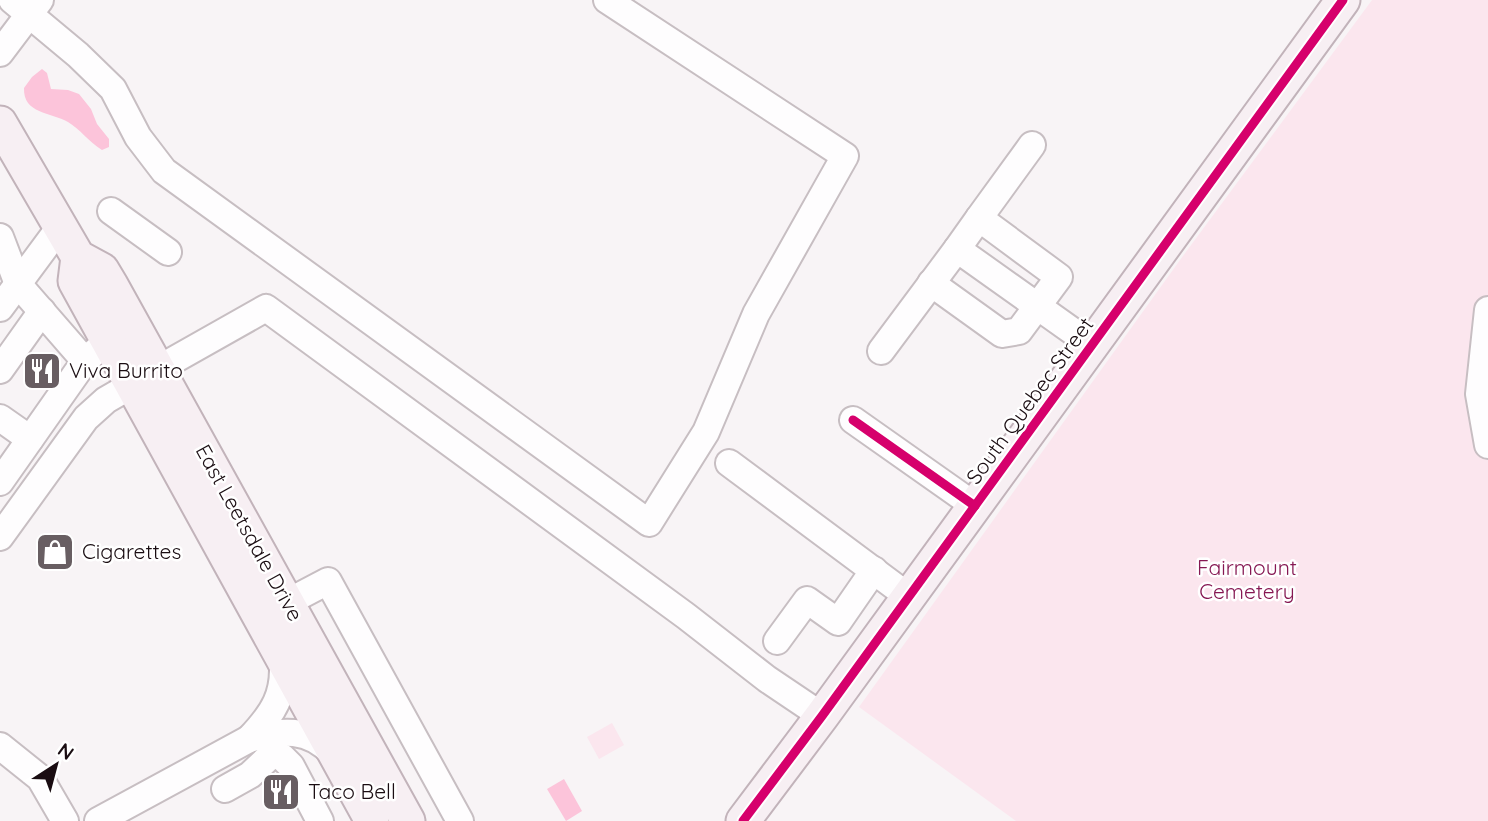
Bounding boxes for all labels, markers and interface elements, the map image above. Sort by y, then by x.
street label: South Quebec Street [960,312,1098,489]
restaurant icon: Viva Burrito [21,350,63,392]
place label: Viva Burrito [69,357,183,383]
street label: East Leetsdale Drive [191,440,309,625]
shop icon: Cigarettes [34,531,76,573]
place label: Cigarettes [82,538,181,564]
park label: Fairmount Cemetery [1197,554,1297,604]
north arrow [21,730,91,800]
text: N [53,737,79,765]
restaurant icon: Taco Bell [260,771,302,813]
place label: Taco Bell [308,778,396,804]

